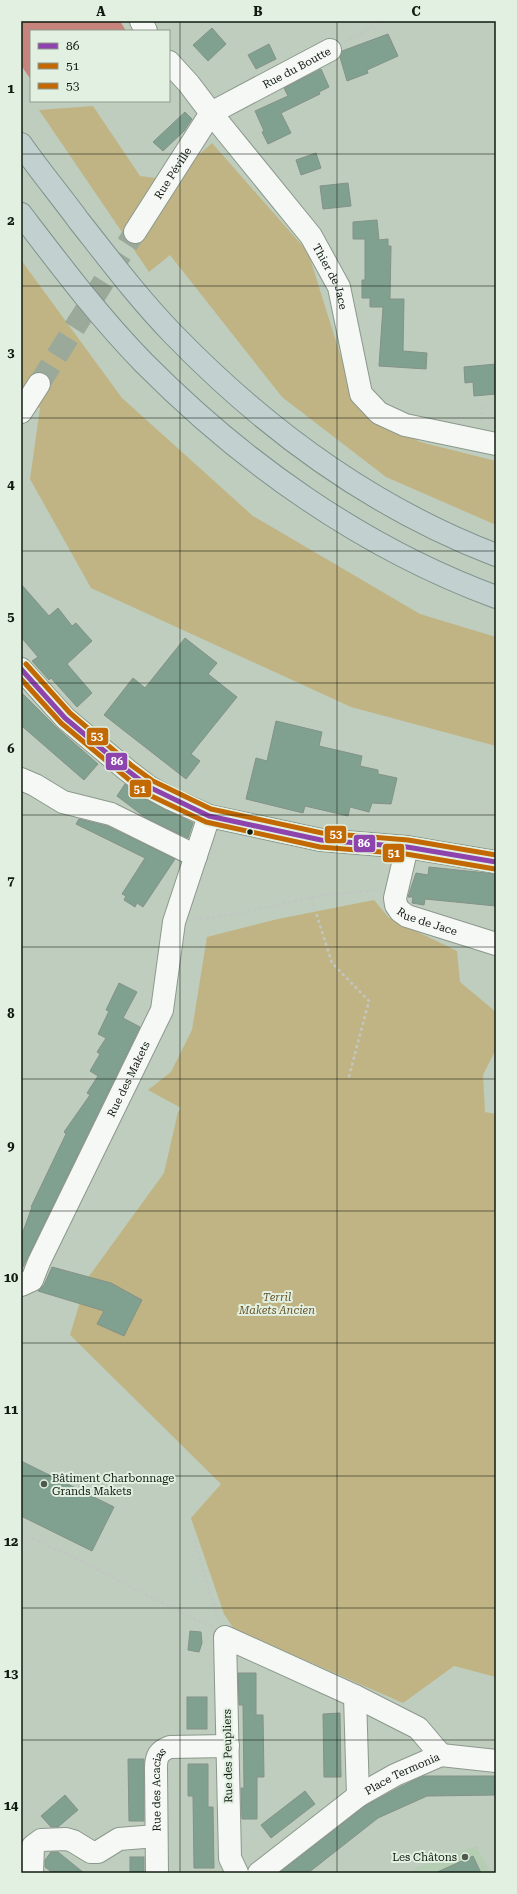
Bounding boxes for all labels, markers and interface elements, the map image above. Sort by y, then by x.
text: A [96,4,106,19]
text: B [253,4,263,19]
text: C [411,4,421,19]
legend [30,30,170,102]
text: 86 [66,39,80,53]
street label: Rue du Boutte [260,44,333,91]
text: 51 [66,59,80,73]
text: 53 [66,79,80,93]
text: 1 [7,81,15,96]
street label: Rue Péville [151,145,194,201]
text: 2 [7,213,15,228]
street label: Thier de Jace [310,241,350,311]
text: 3 [7,345,15,360]
text: 4 [7,477,15,492]
text: 5 [7,609,15,624]
line badge: 53 [86,727,109,746]
text: 53 [91,730,103,743]
text: 6 [7,741,15,756]
line badge: 86 [105,752,128,771]
text: 86 [111,755,123,768]
line badge: 51 [129,779,152,798]
text: 51 [134,783,146,796]
line badge: 53 [324,825,347,844]
unlabelled marker [245,827,255,837]
text: 53 [330,828,342,841]
line badge: 86 [353,834,376,853]
text: 86 [358,837,370,850]
line badge: 51 [382,843,405,863]
text: 51 [388,847,400,860]
text: 7 [7,873,15,888]
street label: Rue de Jace [394,904,459,938]
text: 8 [7,1006,15,1021]
street label: Rue des Makets [104,1039,152,1119]
text: 9 [7,1138,15,1153]
text: 10 [4,1270,18,1285]
park label: Terril Makets Ancien [238,1291,315,1317]
text: 11 [4,1402,18,1417]
place label: Bâtiment Charbonnage Grands Makets [52,1472,174,1498]
marker: Bâtiment Charbonnage Grands Makets [39,1479,49,1489]
text: 12 [4,1534,18,1549]
text: 13 [4,1666,18,1681]
street label: Rue des Peupliers [221,1709,235,1803]
street label: Rue des Acacias [149,1744,168,1832]
street label: Place Termonia [362,1750,442,1797]
text: 14 [4,1798,19,1813]
place label: Les Châtons [392,1851,457,1864]
marker: Les Châtons [460,1852,470,1862]

